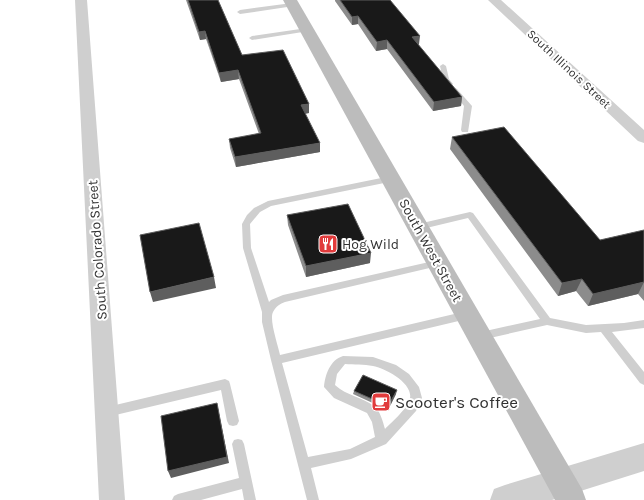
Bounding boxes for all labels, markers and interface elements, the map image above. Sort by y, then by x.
street label: South Illinois Street [524,27,614,112]
street label: South Colorado Street [84,180,111,320]
street label: South West Street [395,196,466,305]
restaurant icon: Hog Wild [317,233,339,255]
place label: Hog Wild [342,236,399,253]
cafe icon: Scooter's Coffee [370,391,392,413]
place label: Scooter's Coffee [395,392,518,412]

